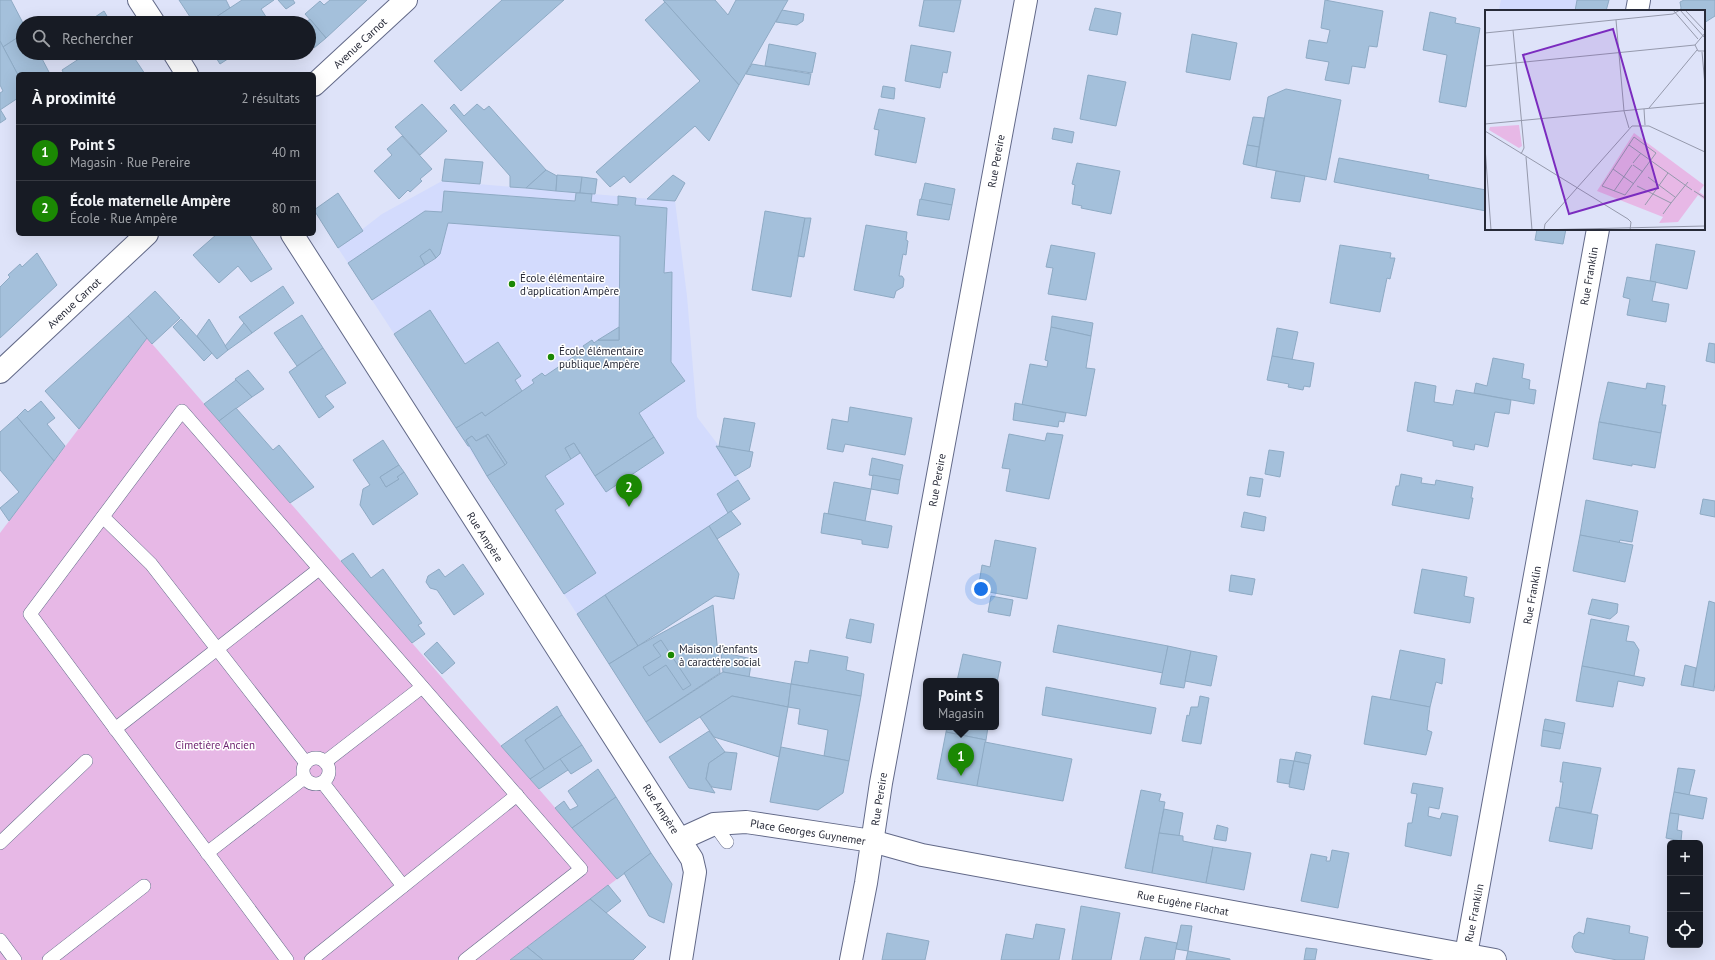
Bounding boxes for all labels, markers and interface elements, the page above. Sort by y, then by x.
inset map [1485,10,1705,230]
street label: Avenue Carnot [330,14,390,71]
search box [16,16,316,60]
icon: search [30,27,52,49]
text: Rechercher [62,29,133,48]
text: À proximité [32,87,116,109]
text: 2 résultats [241,90,300,107]
street label: Rue Pereire [984,133,1008,189]
text: Point S [70,135,115,154]
text: 1 [41,144,49,161]
text: 40 m [272,144,300,161]
text: Magasin · Rue Pereire [70,154,190,171]
text: École maternelle Ampère [70,191,231,210]
text: 2 [41,200,49,217]
text: 80 m [272,200,300,217]
text: École · Rue Ampère [70,210,177,227]
street label: Rue Franklin [1577,246,1601,306]
place label: École élémentaire d'application Ampère [520,271,619,298]
street label: Avenue Carnot [44,274,104,331]
marker: École élémentaire d'application Ampère [507,279,517,289]
place label: École élémentaire publique Ampère [559,344,644,371]
marker: École élémentaire publique Ampère [546,352,556,362]
street label: Rue Pereire [925,452,949,508]
pin: 2 [616,474,642,507]
street label: Rue Ampère [464,509,507,565]
street label: Rue Franklin [1520,565,1544,625]
your location [971,579,991,599]
place label: Maison d'enfants à caractère social [679,642,761,669]
marker: Maison d'enfants à caractère social [666,650,676,660]
popup [923,678,999,730]
text: Point S [938,686,983,705]
text: Magasin [938,705,984,722]
park label: Cimetière Ancien [175,738,255,752]
pin: 1 [948,743,974,776]
street label: Rue Pereire [868,771,890,827]
street label: Rue Ampère [640,781,683,837]
street label: Place Georges Guynemer [749,816,867,848]
map controls [1667,840,1703,948]
button: + [1667,840,1703,876]
button: − [1667,876,1703,912]
street label: Rue Franklin [1461,883,1487,943]
street label: Rue Eugène Flachat [1136,887,1230,919]
button: locate [1667,912,1703,948]

